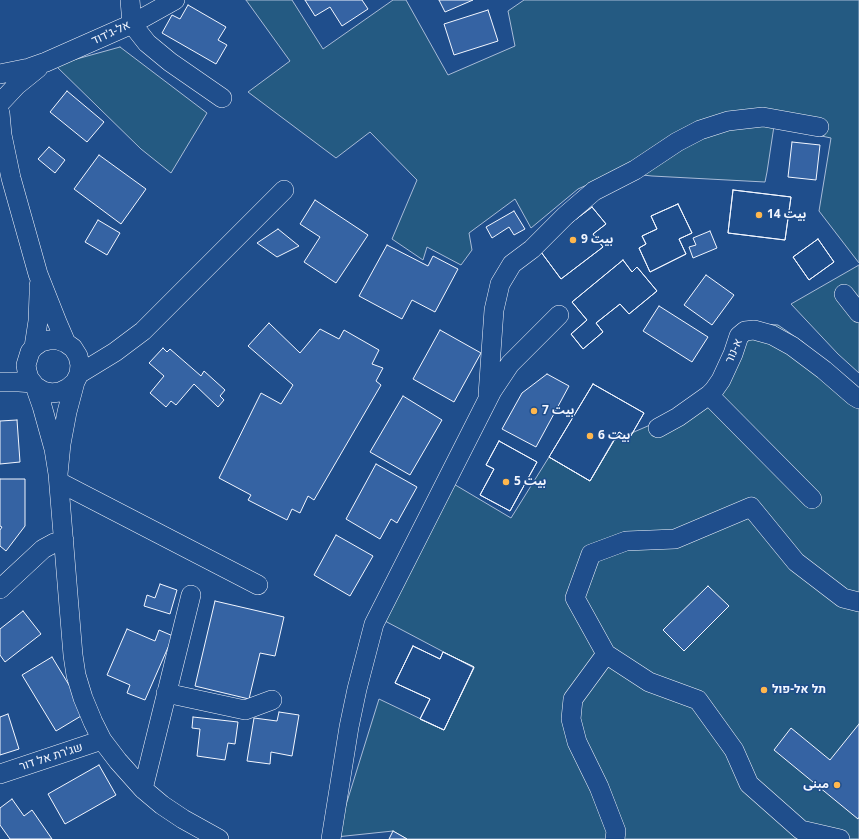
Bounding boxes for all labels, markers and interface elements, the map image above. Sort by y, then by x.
street label: אל-ג'דוד [89,18,133,48]
place label: بيت 14 [767,208,806,222]
marker: بيت 14 [754,210,764,220]
place label: بيت 9 [581,233,613,247]
marker: بيت 9 [568,235,578,245]
street label: א-נור [722,336,746,366]
place label: بيت 7 [542,404,574,418]
marker: بيت 7 [529,406,539,416]
place label: بيت 6 [598,429,630,443]
marker: بيت 6 [585,431,595,441]
place label: بيت 5 [514,475,546,489]
marker: بيت 5 [501,477,511,487]
place label: תל אל-פול [772,683,826,697]
marker: תל אל-פול [759,685,769,695]
street label: שג'רת אל דור [17,740,85,774]
place label: مبنى [803,778,829,792]
marker: مبنى [832,780,842,790]

